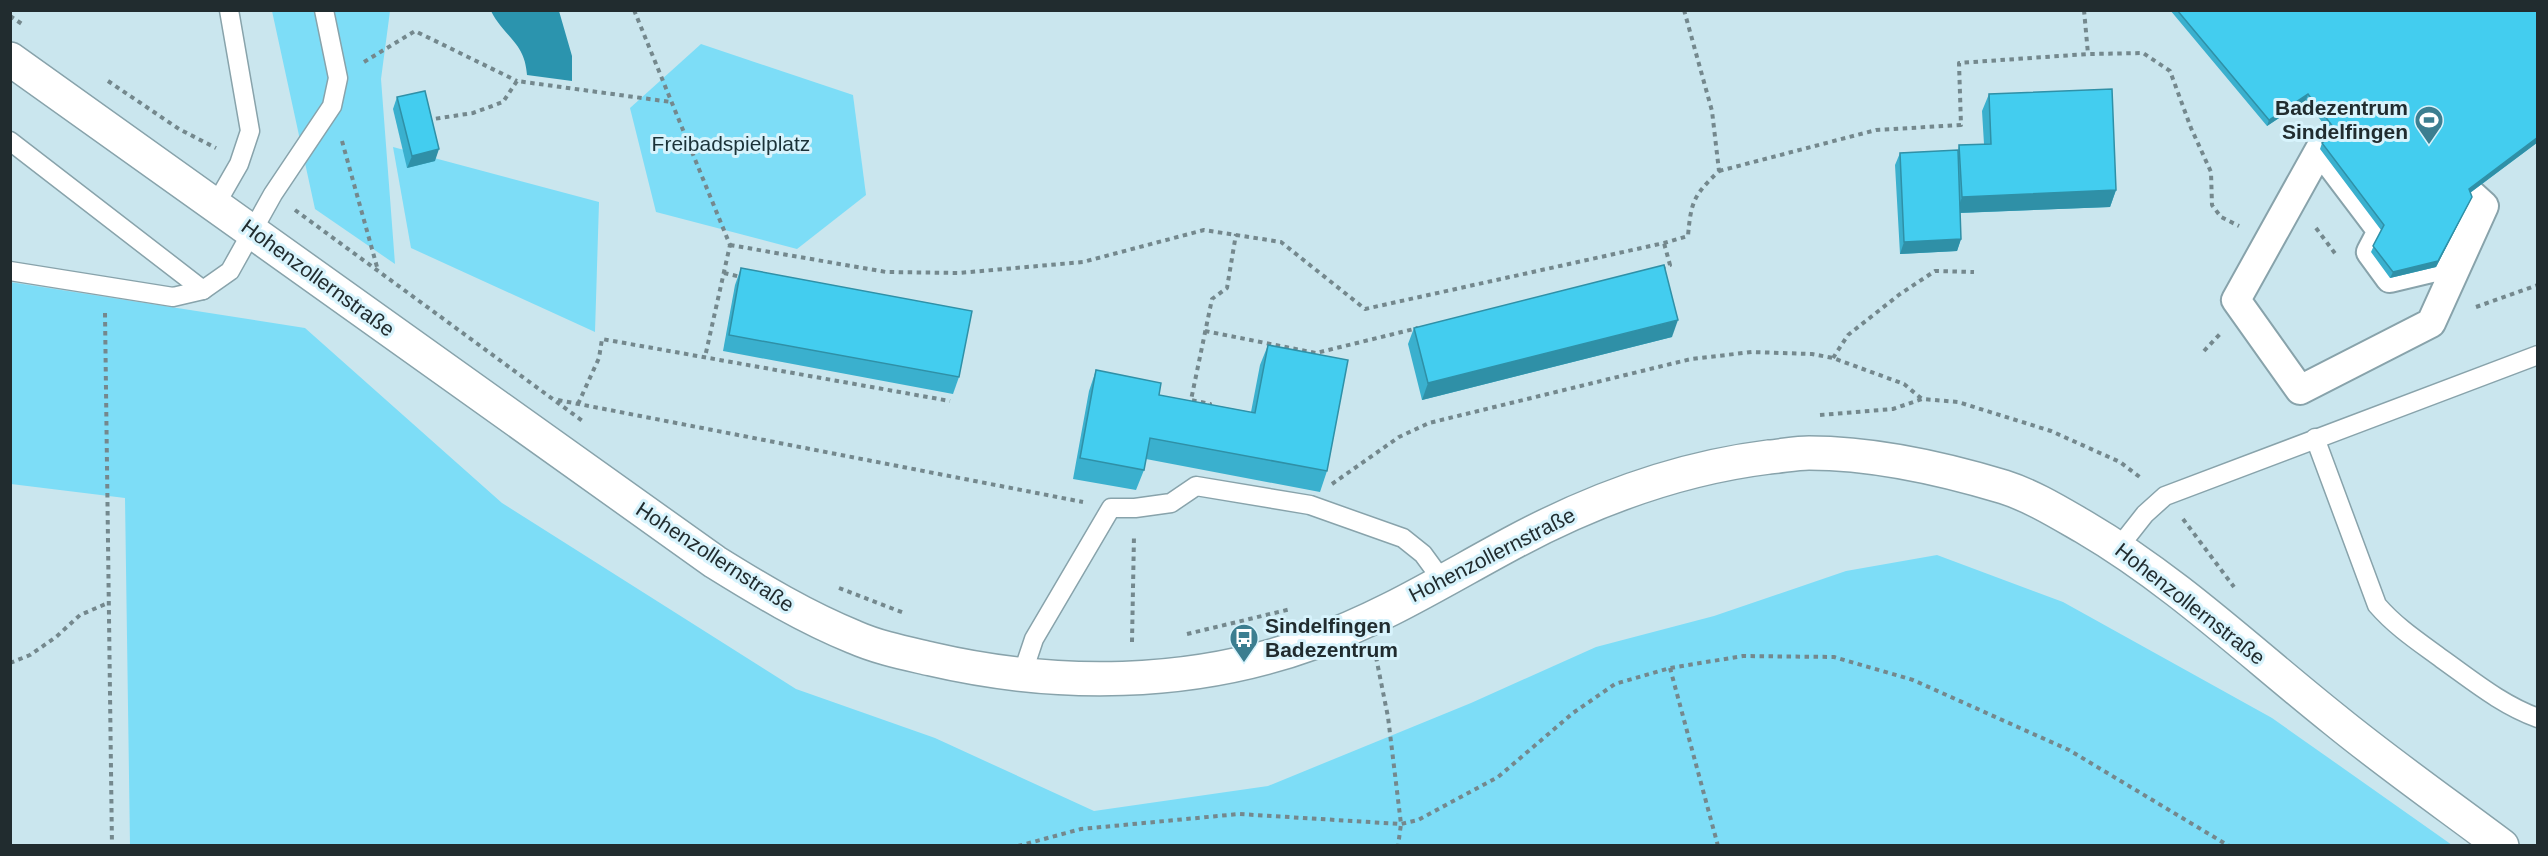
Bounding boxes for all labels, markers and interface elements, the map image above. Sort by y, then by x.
place label: Badezentrum Sindelfingen [2275,96,2408,143]
sports icon: Badezentrum Sindelfingen [2413,104,2445,146]
park label: Freibadspielplatz [652,132,810,155]
street label: Hohenzollernstraße [237,214,399,341]
street label: Hohenzollernstraße [632,497,798,616]
street label: Hohenzollernstraße [1405,503,1579,606]
street label: Hohenzollernstraße [2111,538,2270,669]
place label: Sindelfingen Badezentrum [1265,614,1398,661]
bus stop icon: Sindelfingen Badezentrum [1228,622,1260,664]

